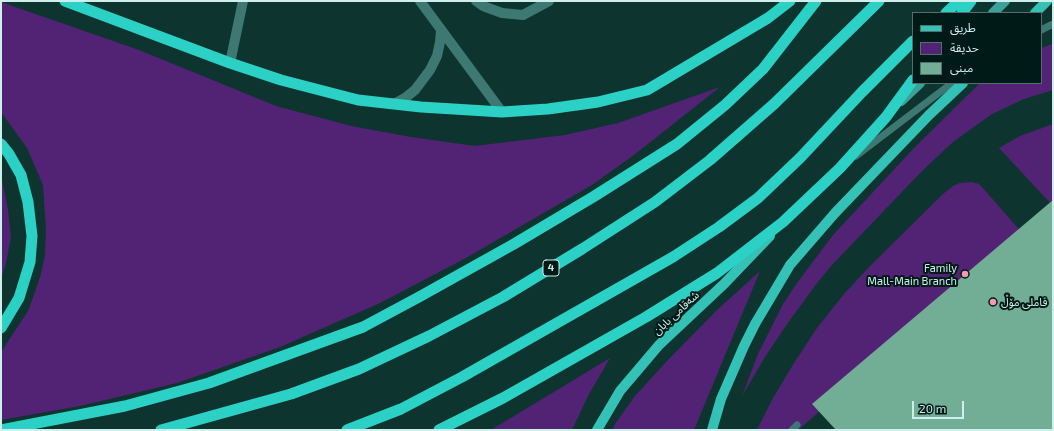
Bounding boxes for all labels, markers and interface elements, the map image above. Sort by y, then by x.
legend [912,12,1042,84]
text: طريق [950,20,976,34]
text: حديقة [950,40,979,54]
text: مبنى [950,60,973,74]
road number: 4 [543,260,559,276]
place label: Family Mall-Main Branch [867,261,957,287]
marker: Family Mall-Main Branch [960,269,970,279]
street label: شەقامی بابان [650,288,702,338]
place label: فاملی مۆڵ [1001,295,1047,309]
marker: فاملی مۆڵ [988,297,998,307]
scale bar [914,393,966,419]
text: 20 m [919,401,946,415]

